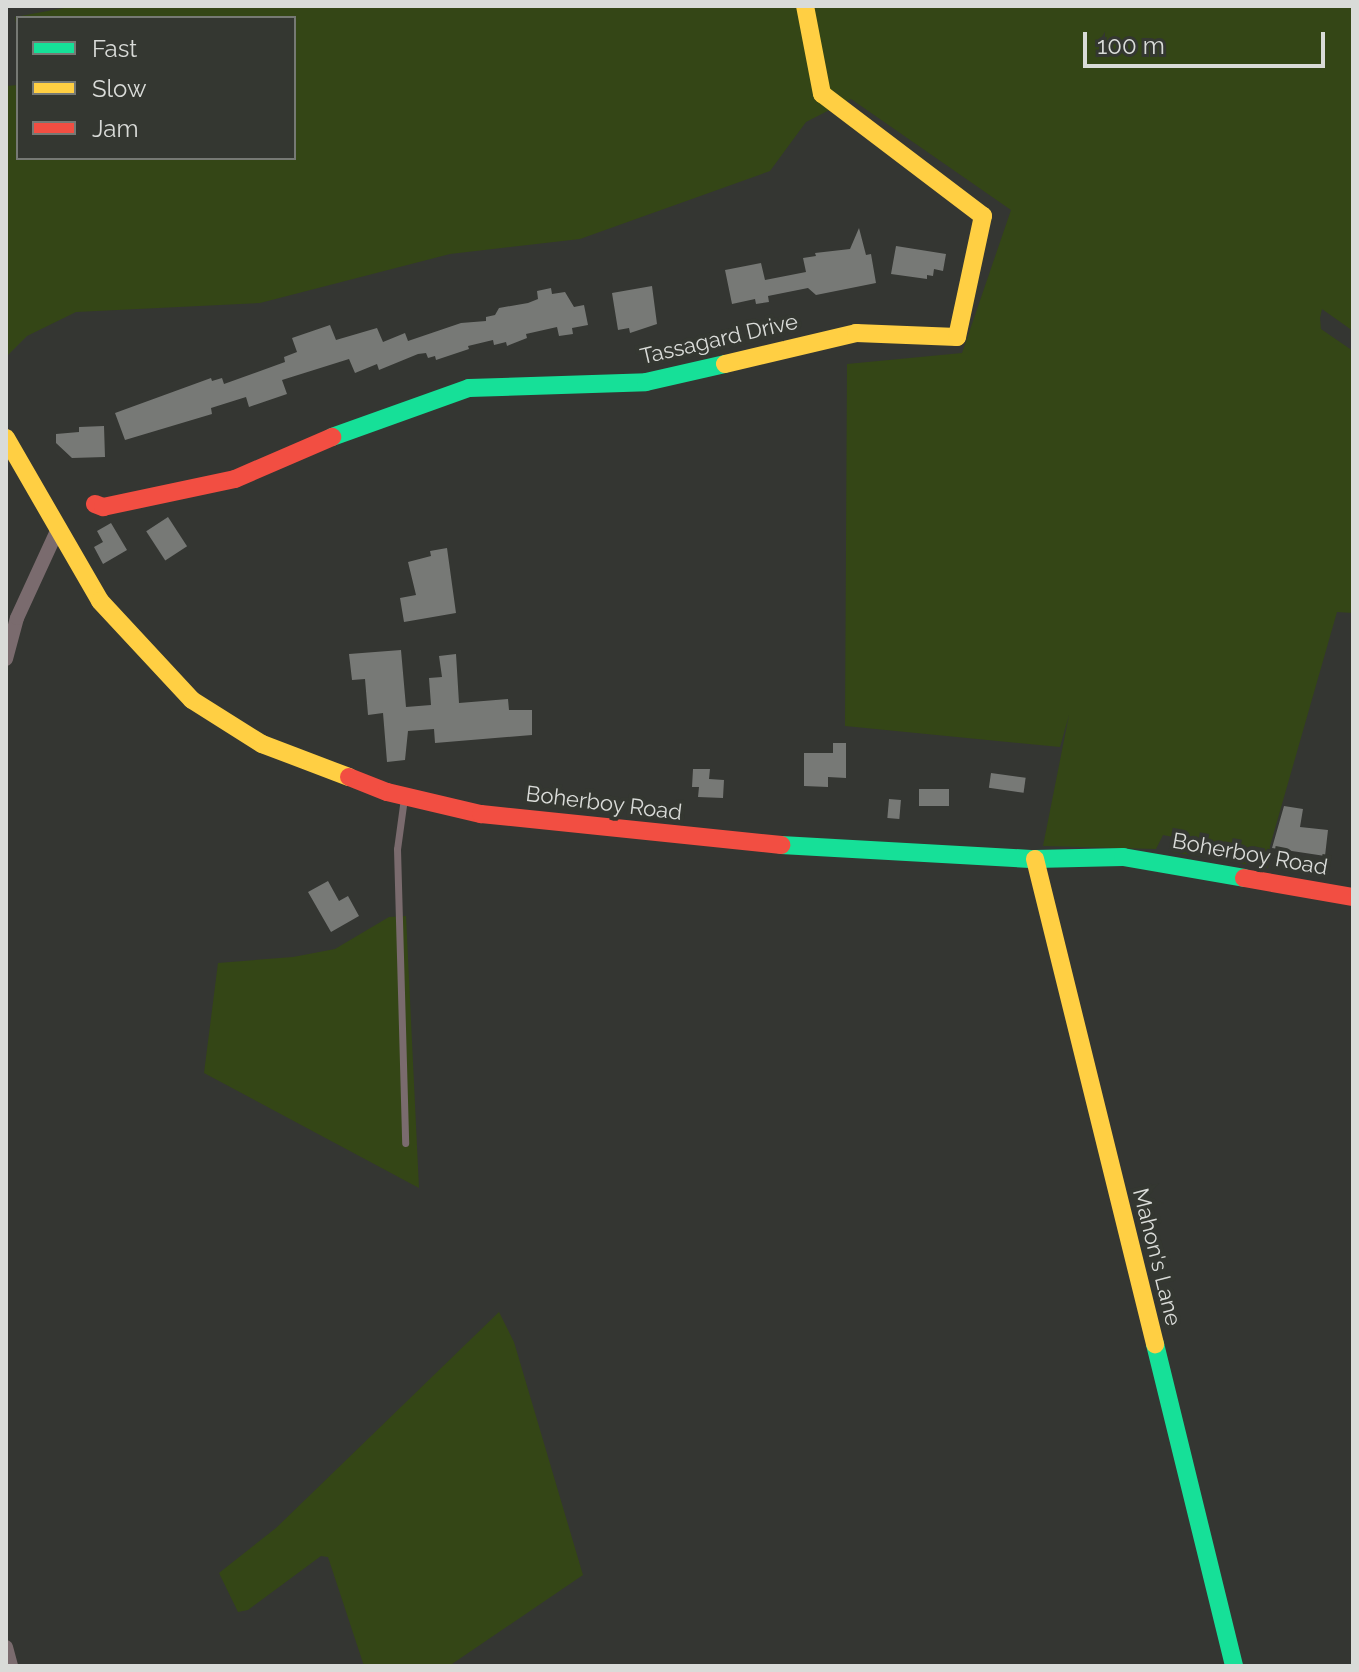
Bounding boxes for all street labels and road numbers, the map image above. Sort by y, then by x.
street label: Tassagard Drive [638,308,800,370]
street label: Boherboy Road [524,780,684,826]
street label: Boherboy Road [1170,827,1330,881]
street label: Mahon's Lane [1127,1186,1187,1328]

